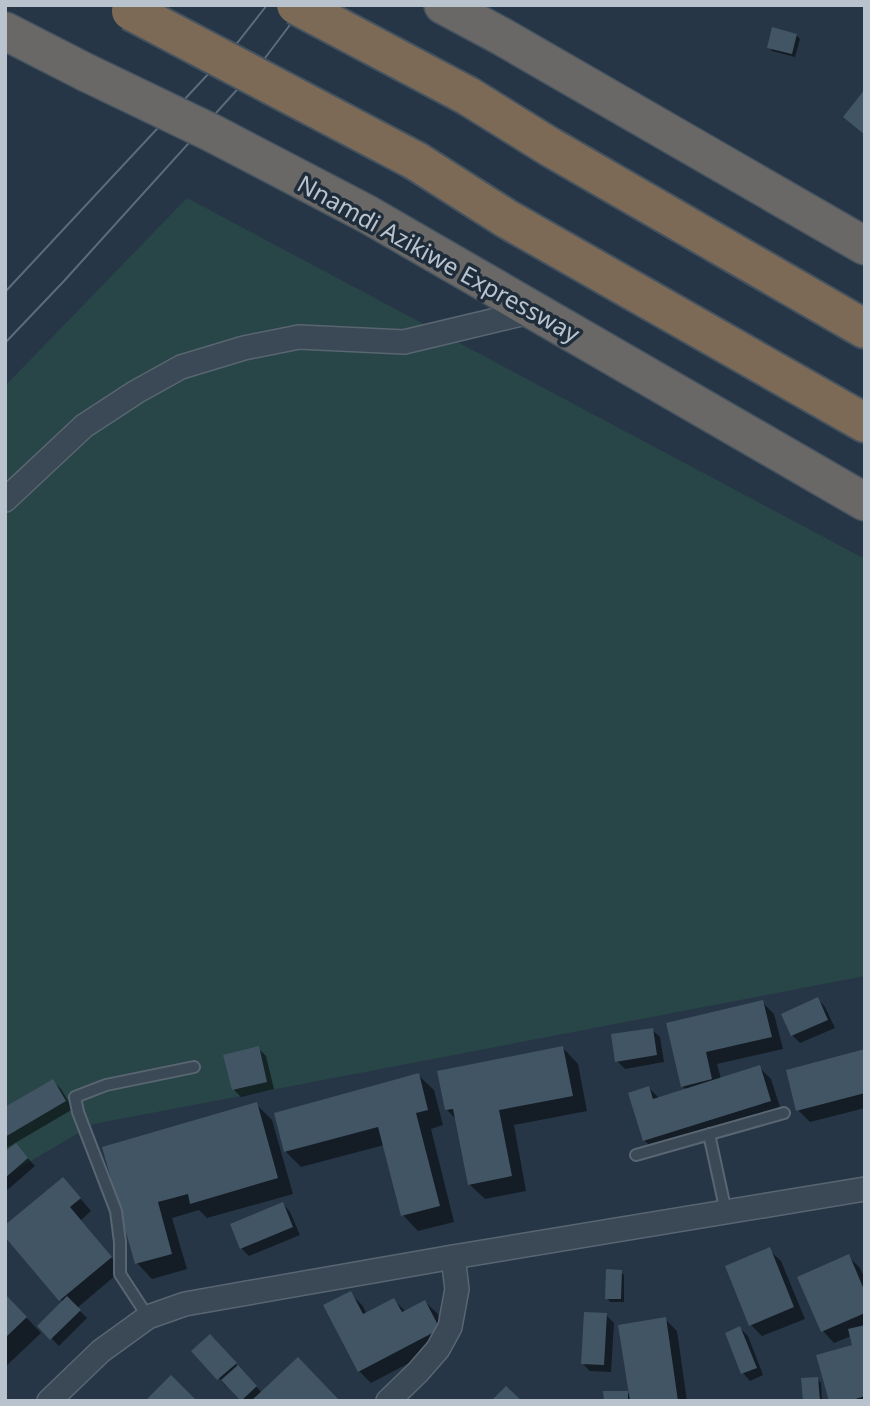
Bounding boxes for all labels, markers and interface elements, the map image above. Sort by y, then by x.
street label: Nnamdi Azikiwe Expressway [292,166,587,350]

